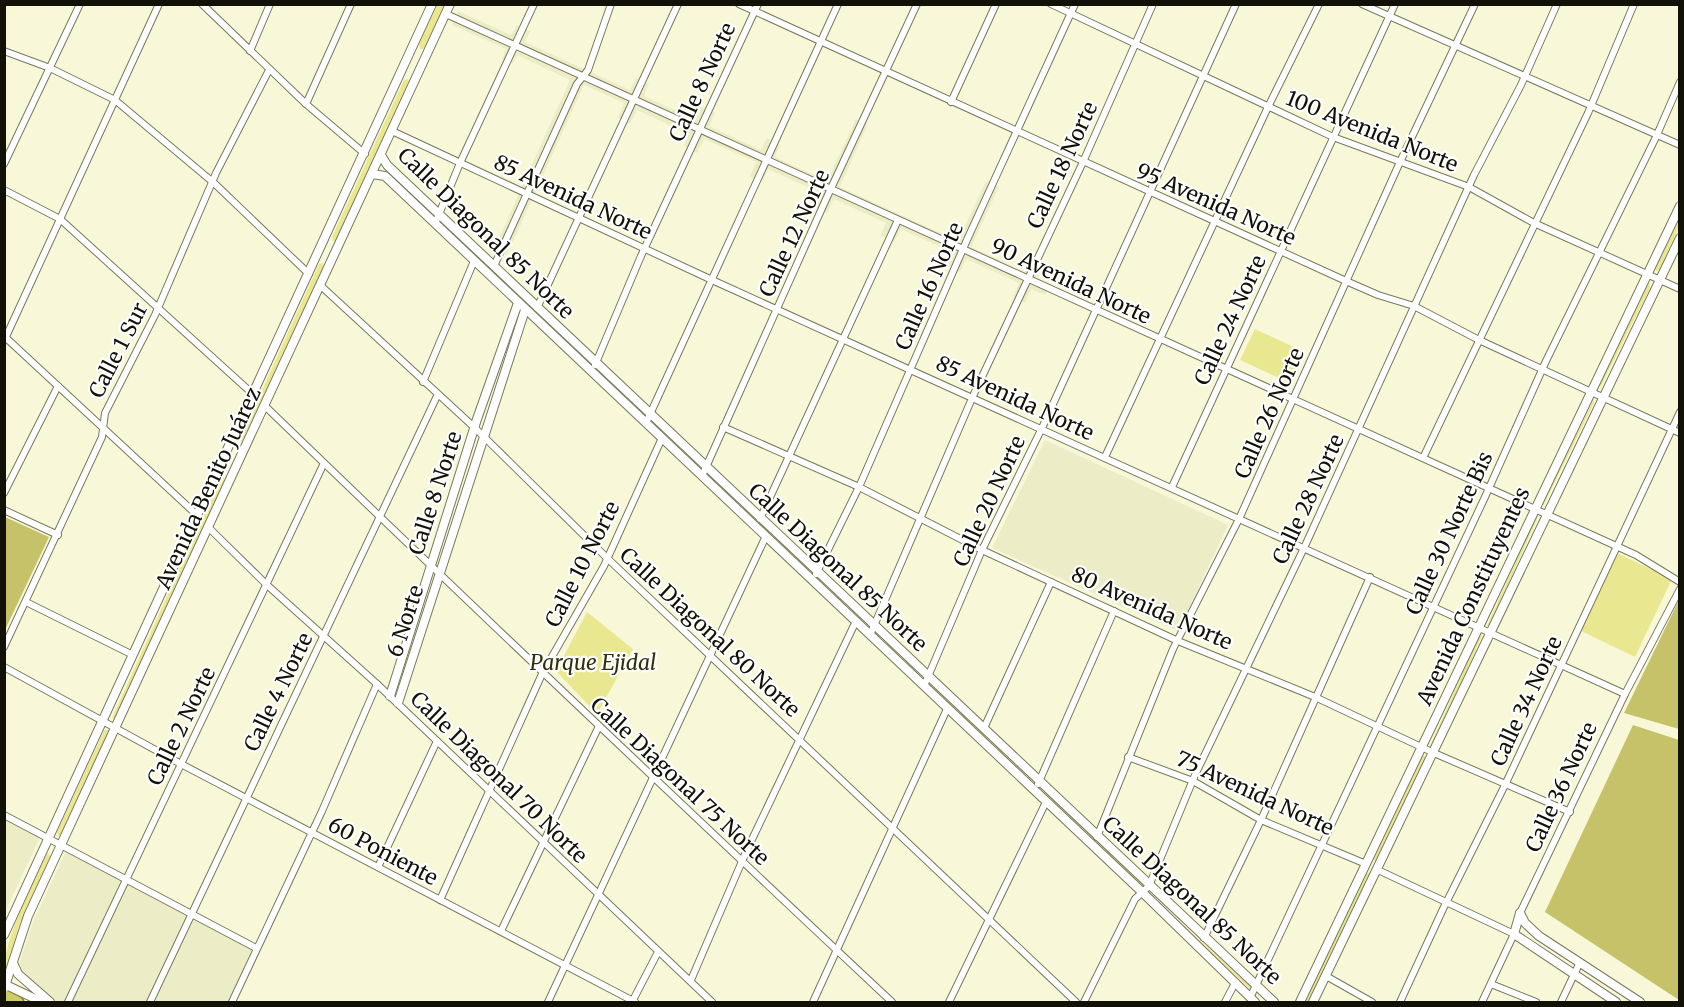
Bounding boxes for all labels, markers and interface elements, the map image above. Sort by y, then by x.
street label: Calle 8 Norte [663,18,741,146]
street label: 100 Avenida Norte [1282,84,1462,178]
street label: Calle 18 Norte [1021,97,1103,233]
street label: Calle Diagonal 85 Norte [392,142,580,324]
street label: 85 Avenida Norte [490,149,656,245]
street label: 95 Avenida Norte [1132,157,1300,251]
street label: Calle 12 Norte [753,165,835,301]
street label: Calle 16 Norte [889,218,969,354]
street label: 90 Avenida Norte [987,232,1155,330]
street label: Calle 24 Norte [1188,251,1272,389]
street label: Calle 1 Sur [83,298,153,402]
street label: Calle 26 Norte [1228,343,1310,483]
street label: 85 Avenida Norte [932,350,1098,446]
street label: Avenida Benito Juárez [149,383,267,594]
street label: Calle 8 Norte [402,428,468,558]
street label: Calle 28 Norte [1266,430,1350,568]
street label: Calle 20 Norte [947,431,1031,571]
street label: Calle 30 Norte Bis [1399,447,1499,619]
street label: Calle Diagonal 85 Norte [743,477,933,657]
street label: Avenida Constituyentes [1410,483,1535,710]
street label: Calle 10 Norte [539,496,625,632]
street label: Calle Diagonal 80 Norte [614,541,806,723]
street label: 80 Avenida Norte [1067,560,1237,656]
street label: 6 Norte [381,582,429,660]
street label: Calle 4 Norte [238,628,318,756]
street label: Calle 34 Norte [1484,632,1568,770]
park label: Parque Ejidal [530,649,656,676]
street label: Calle 2 Norte [141,662,221,790]
street label: Calle Diagonal 70 Norte [405,685,593,869]
street label: Calle Diagonal 75 Norte [585,691,775,871]
street label: Calle 36 Norte [1519,718,1603,856]
street label: 75 Avenida Norte [1172,745,1338,841]
street label: Calle Diagonal 85 Norte [1097,810,1287,990]
street label: 60 Poniente [323,811,443,891]

